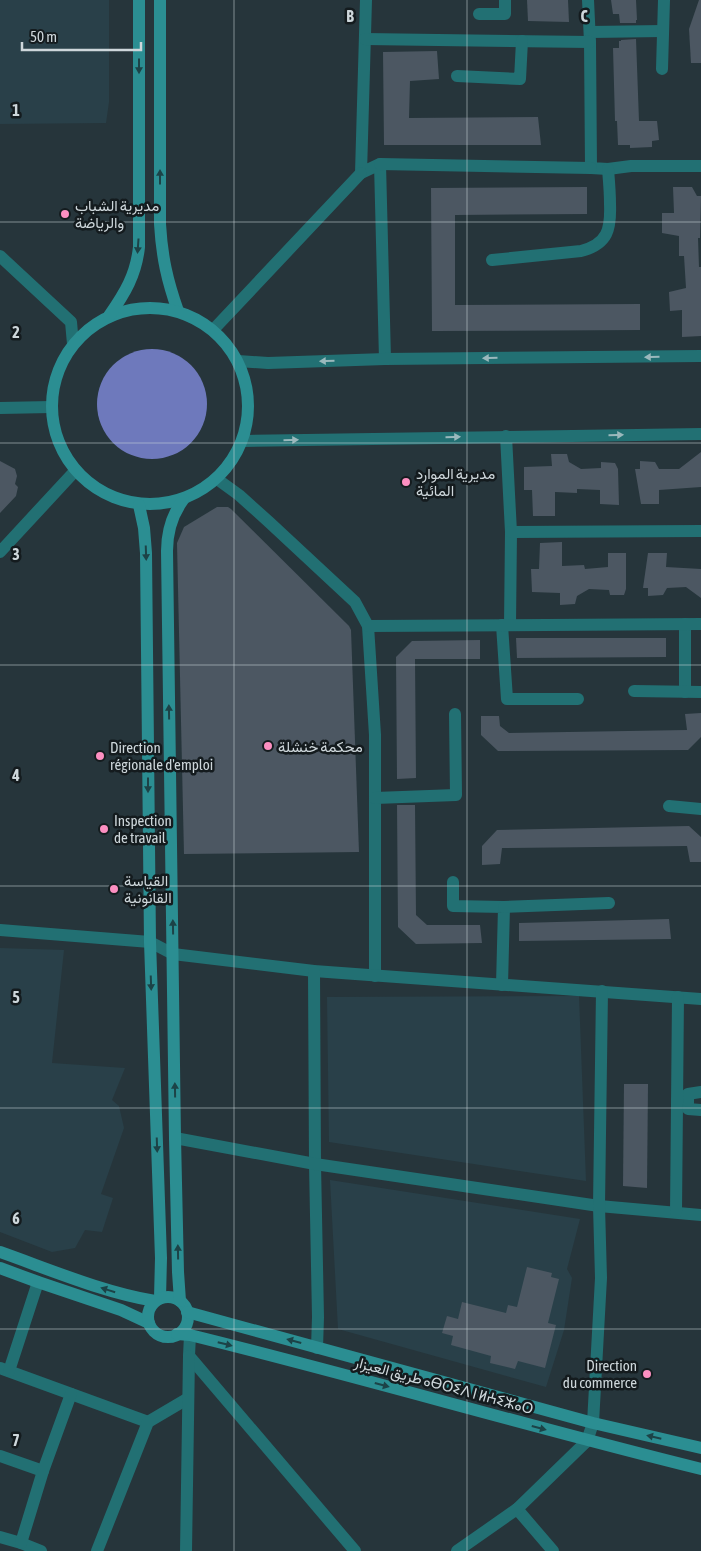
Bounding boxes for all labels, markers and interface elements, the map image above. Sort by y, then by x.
text: B [346,7,354,25]
text: C [580,7,588,25]
scale bar [22,20,141,52]
text: 50 m [30,28,57,45]
one-way arrow [135,58,143,74]
text: 1 [12,101,20,119]
one-way arrow [156,169,164,185]
place label: مديرية الشباب والرياضة [75,197,159,232]
marker: مديرية الشباب والرياضة [59,208,71,220]
one-way arrow [134,238,142,254]
text: 2 [12,323,20,341]
one-way arrow [644,353,660,361]
one-way arrow [482,354,498,362]
one-way arrow [319,358,335,366]
one-way arrow [608,431,624,439]
one-way arrow [445,433,461,441]
one-way arrow [283,435,299,443]
place label: مديرية الموارد المائية [416,465,495,500]
marker: مديرية الموارد المائية [400,476,412,488]
text: 3 [12,545,20,563]
one-way arrow [142,545,150,561]
one-way arrow [165,704,173,720]
place label: محكمة خنشلة [278,738,363,755]
place label: Direction régionale d'emploi [110,739,213,773]
marker: محكمة خنشلة [262,740,274,752]
marker: Direction régionale d'emploi [94,750,106,762]
text: 4 [11,766,20,784]
one-way arrow [144,777,152,793]
place label: Inspection de travail [114,812,172,846]
marker: Inspection de travail [98,823,110,835]
place label: القياسة القانونية [124,872,172,907]
marker: القياسة القانونية [108,883,120,895]
one-way arrow [168,919,176,935]
one-way arrow [147,975,155,991]
text: 5 [12,988,20,1006]
one-way arrow [170,1082,178,1098]
one-way arrow [153,1137,161,1153]
text: 6 [12,1209,20,1227]
one-way arrow [173,1244,181,1260]
one-way arrow [100,1285,115,1293]
one-way arrow [286,1337,301,1345]
one-way arrow [217,1340,232,1348]
street label: طريق العيزار ⴰⴱⵔⵉⴷ ⵏ ⵍⵄⵉⵣⴰⵔ [351,1353,535,1419]
place label: Direction du commerce [563,1357,637,1391]
marker: Direction du commerce [641,1368,653,1380]
one-way arrow [375,1381,390,1389]
one-way arrow [531,1424,546,1432]
text: 7 [12,1431,20,1449]
one-way arrow [646,1433,661,1441]

